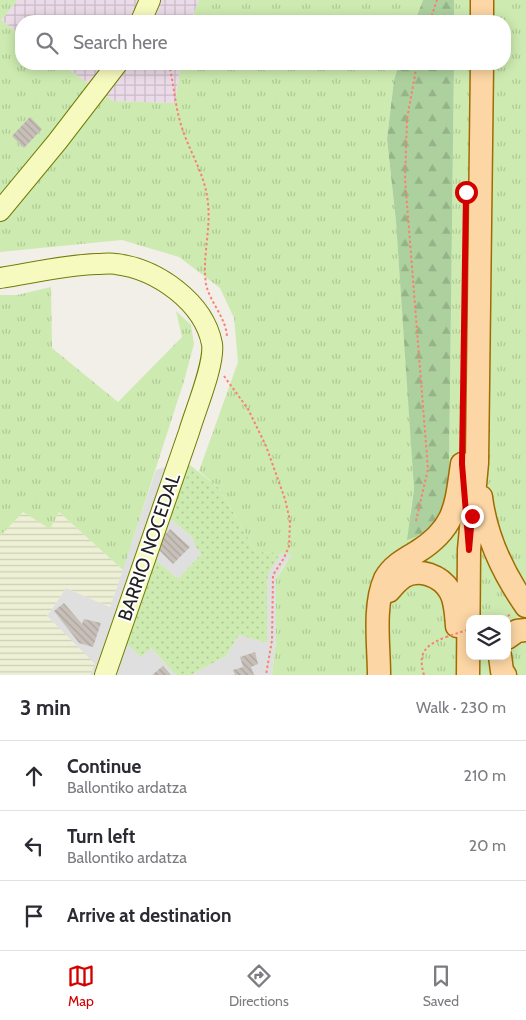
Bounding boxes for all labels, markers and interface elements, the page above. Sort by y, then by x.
search box [15,15,511,70]
icon: search [33,29,61,57]
text: Search here [73,31,167,54]
route start [455,181,478,204]
street label: BARRIO NOCEDAL [113,470,185,624]
route end [461,505,484,528]
map controls [466,615,511,660]
button: layers [466,615,511,660]
text: 3 min [20,695,71,720]
text: Walk · 230 m [416,698,506,717]
text: Continue [67,755,141,778]
icon: ahead [20,762,48,790]
text: 210 m [464,766,506,785]
text: Ballontiko ardatza [67,778,187,797]
text: Turn left [67,825,135,848]
icon: left [20,832,48,860]
text: 20 m [469,836,506,855]
text: Ballontiko ardatza [67,848,187,867]
icon: arrive [20,902,48,930]
text: Arrive at destination [67,904,231,927]
tab: Map [67,962,95,1010]
tab: Directions [229,962,289,1010]
tab: Saved [423,962,459,1010]

